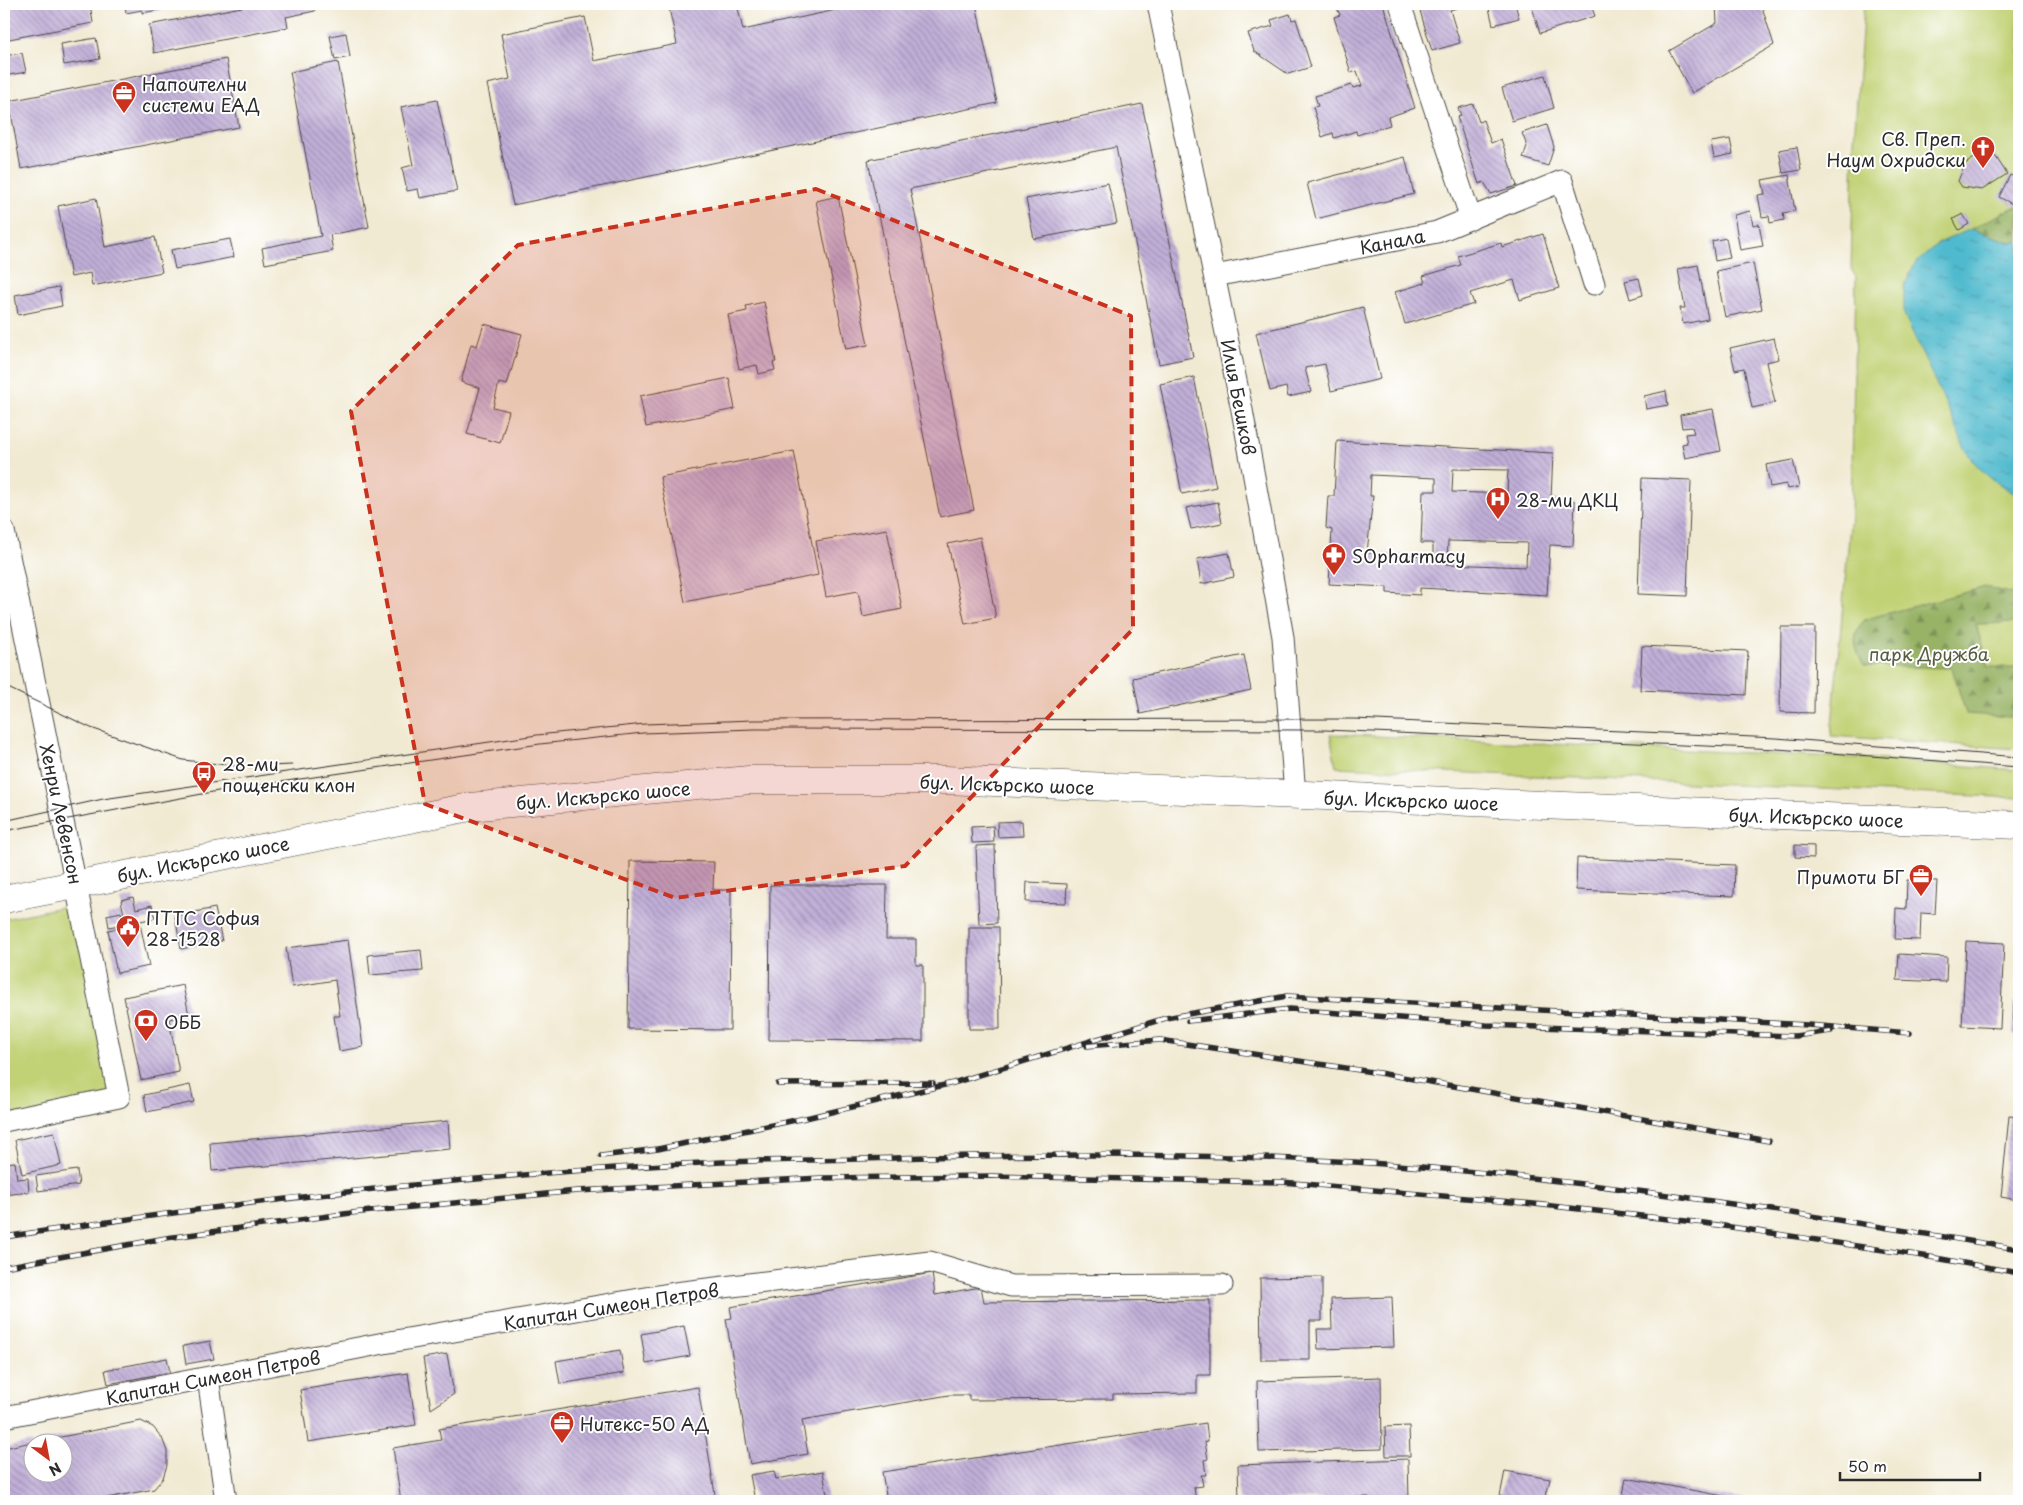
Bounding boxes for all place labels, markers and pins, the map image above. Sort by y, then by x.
place label: Напоителни системи ЕАД [142,70,260,118]
office icon: Напоителни системи ЕАД [111,80,137,114]
place label: Св. Преп. Наум Охридски [1826,125,1966,173]
church icon: Св. Преп. Наум Охридски [1970,135,1996,169]
hospital icon: 28-ми ДКЦ [1485,486,1511,520]
place label: 28-ми ДКЦ [1516,486,1618,513]
pharmacy icon: SOpharmacy [1321,542,1347,576]
place label: SOpharmacy [1352,542,1466,569]
place label: 28-ми пощенски клон [222,750,355,798]
bus stop icon: 28-ми пощенски клон [191,760,217,794]
place label: Примоти БГ [1797,863,1904,890]
office icon: Примоти БГ [1908,863,1934,897]
place label: ПТТС София 28-1528 [146,904,260,952]
public building icon: ПТТС София 28-1528 [115,914,141,948]
bank icon: ОББ [133,1008,159,1042]
place label: ОББ [164,1008,201,1035]
office icon: Нитекс-50 АД [549,1410,575,1444]
place label: Нитекс-50 АД [580,1410,710,1437]

